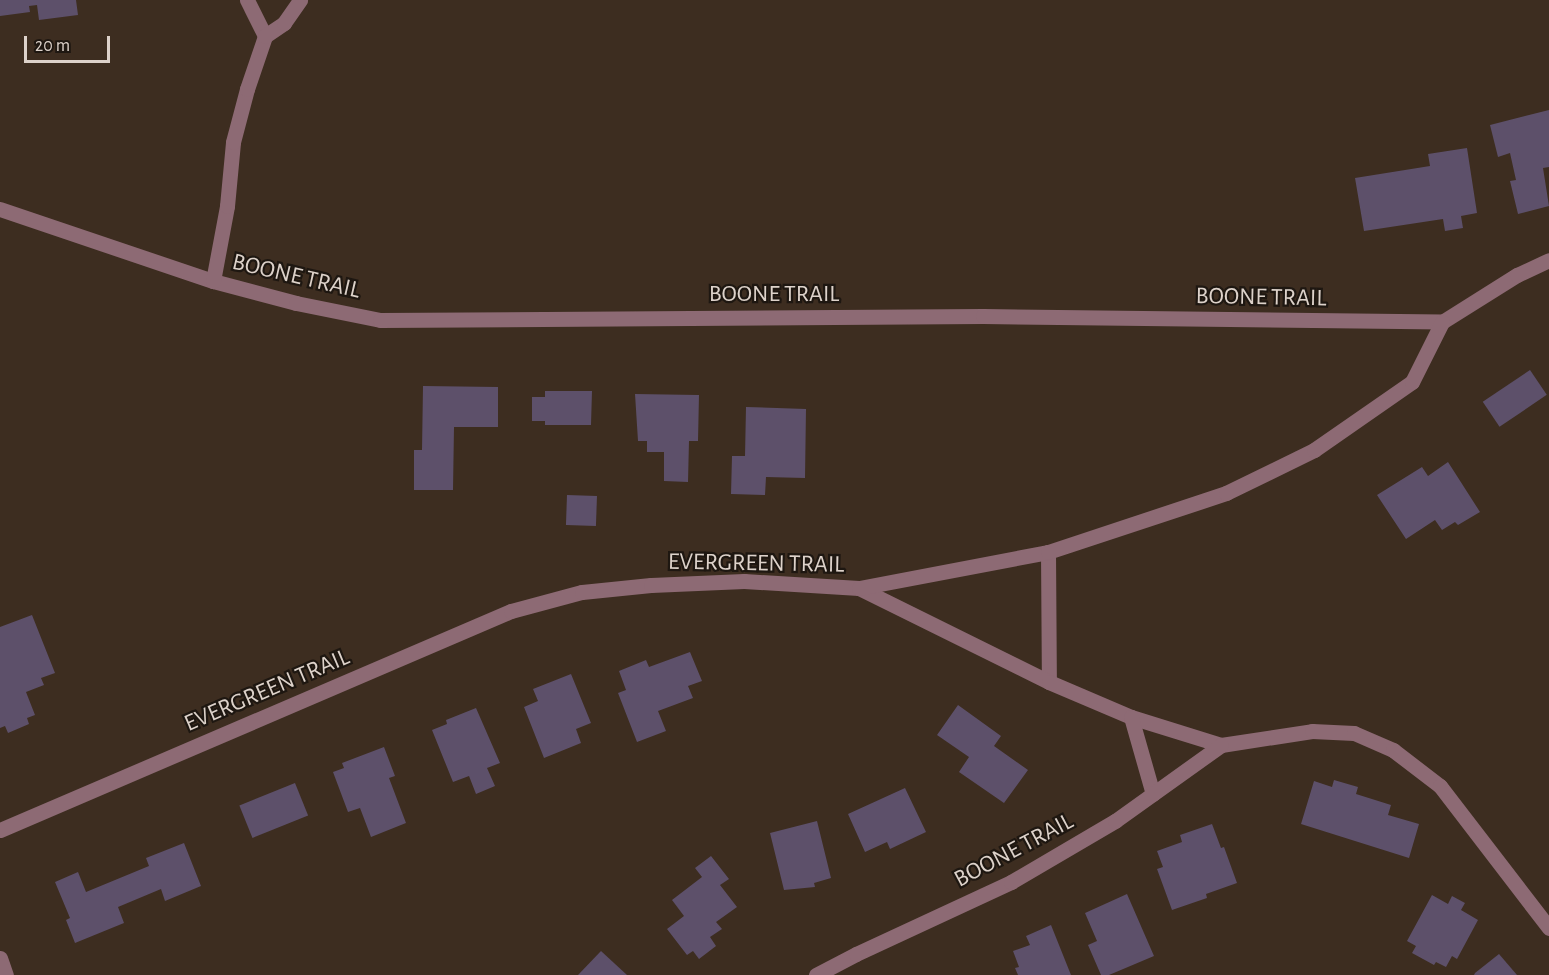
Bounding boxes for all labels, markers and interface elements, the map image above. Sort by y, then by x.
scale bar [27,24,112,62]
text: 20 m [35,37,70,55]
street label: BOONE TRAIL [229,248,363,306]
street label: BOONE TRAIL [709,281,839,309]
street label: BOONE TRAIL [1195,282,1327,314]
street label: EVERGREEN TRAIL [668,548,844,580]
street label: EVERGREEN TRAIL [180,643,354,739]
street label: BOONE TRAIL [950,808,1078,894]

